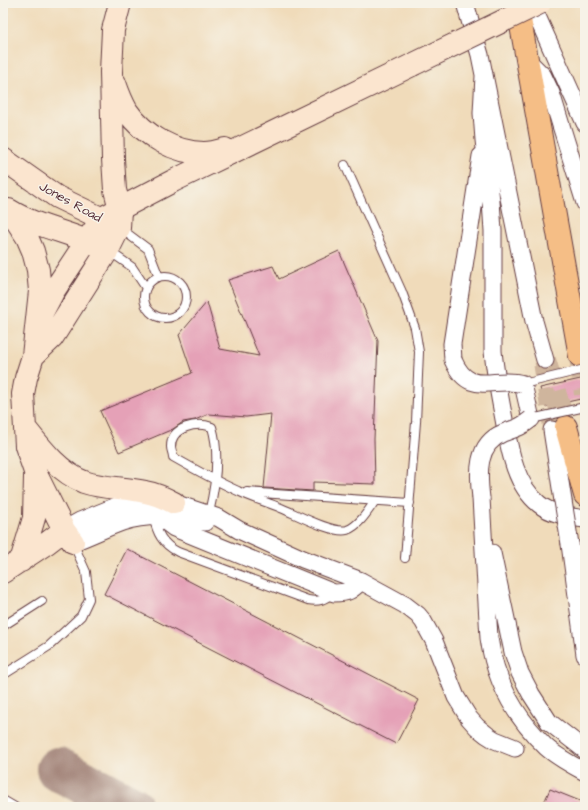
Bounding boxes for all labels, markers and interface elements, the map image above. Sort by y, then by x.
street label: Jones Road [36,177,105,227]

